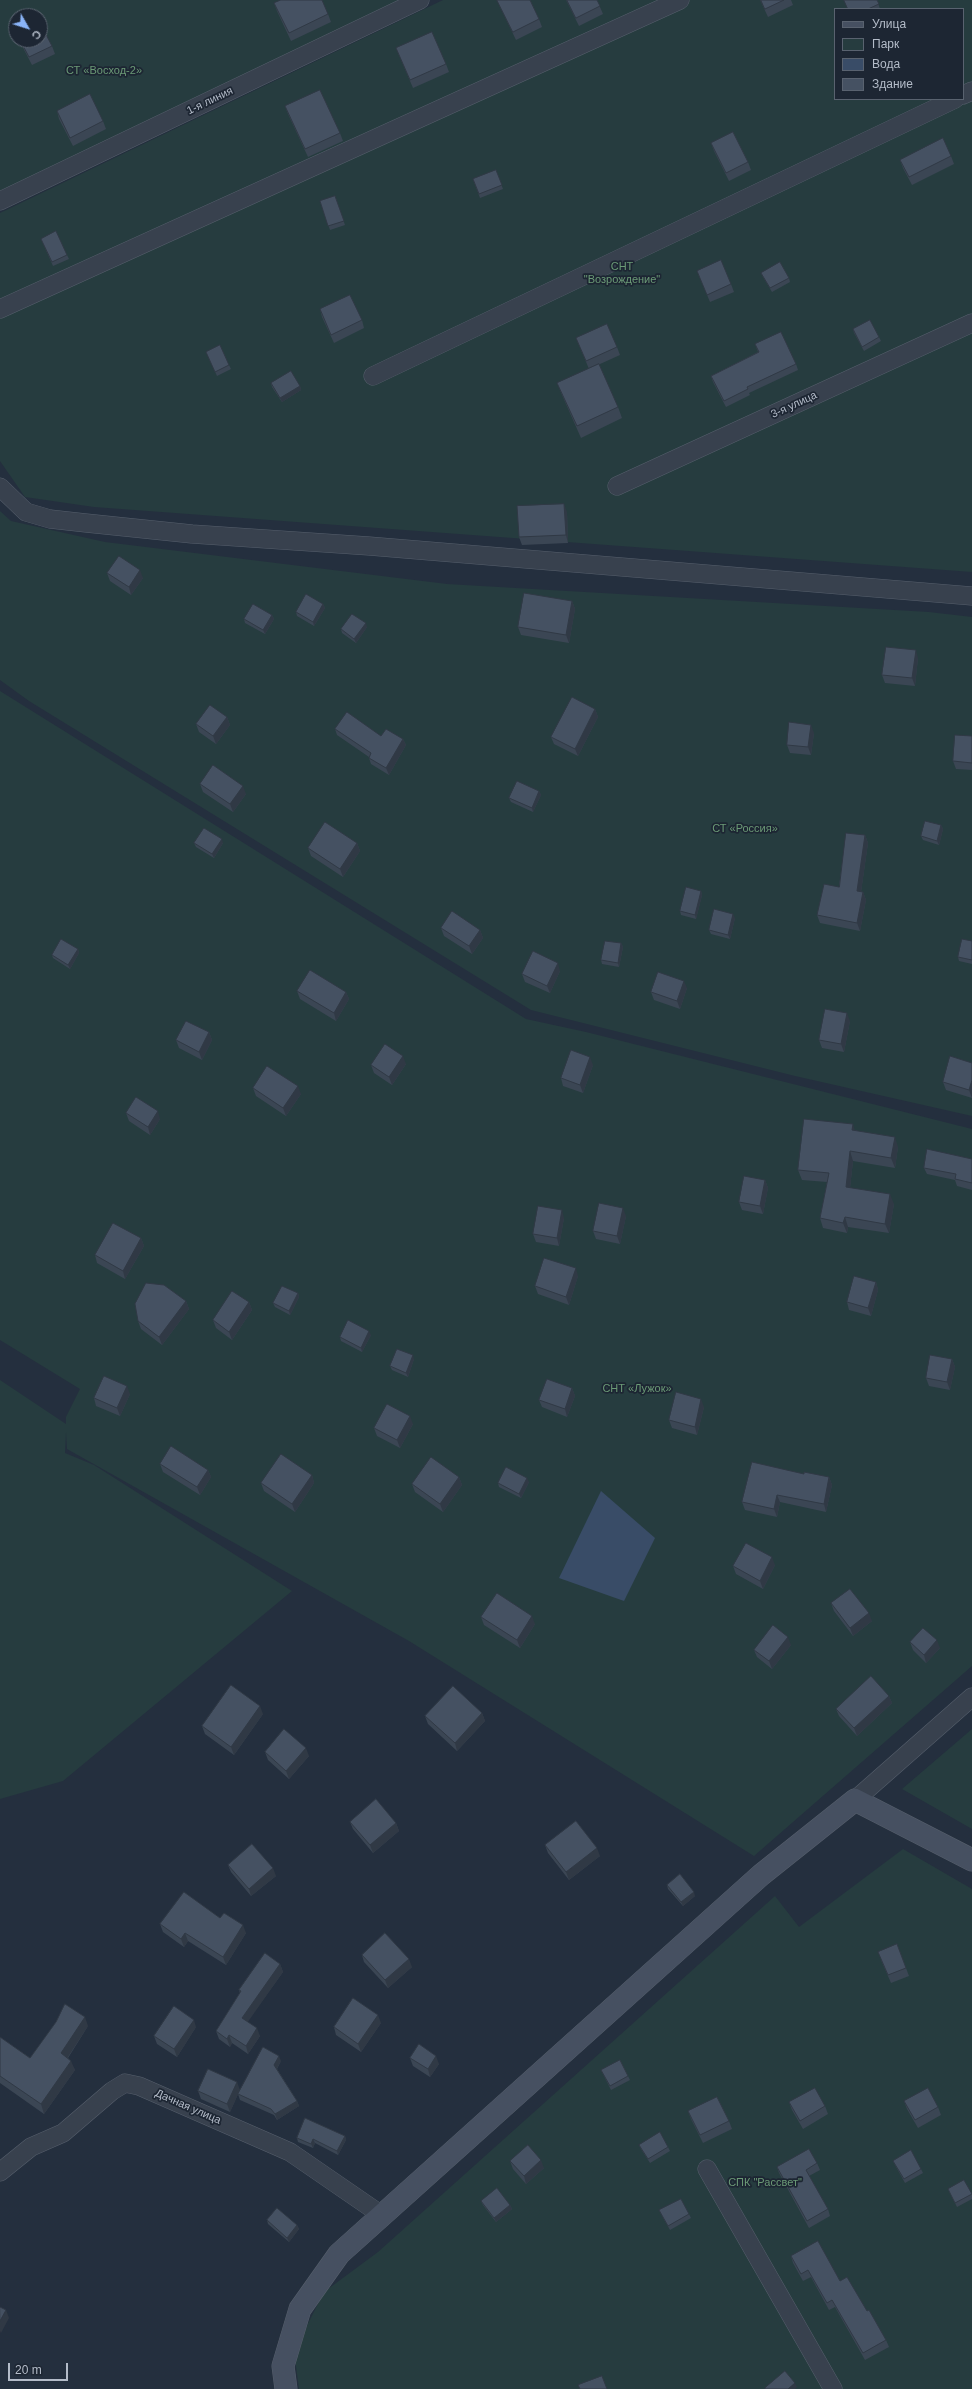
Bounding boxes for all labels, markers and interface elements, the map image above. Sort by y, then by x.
north arrow [8,8,48,48]
legend [834,8,964,100]
text: Улица [872,17,906,31]
text: С [29,28,44,42]
text: Парк [872,37,899,51]
text: Вода [872,57,900,71]
park label: СТ «Восход-2» [66,64,142,78]
text: Здание [872,77,913,91]
street label: 1-я линия [185,84,235,118]
park label: СНТ "Возрождение" [584,260,660,286]
street label: 3-я улица [769,389,819,421]
park label: СТ «Россия» [712,822,778,836]
park label: СНТ «Лужок» [602,1382,672,1396]
street label: Дачная улица [153,2087,223,2127]
park label: СПК "Рассвет" [728,2176,802,2190]
scale bar [10,2355,70,2381]
text: 20 m [15,2363,42,2377]

